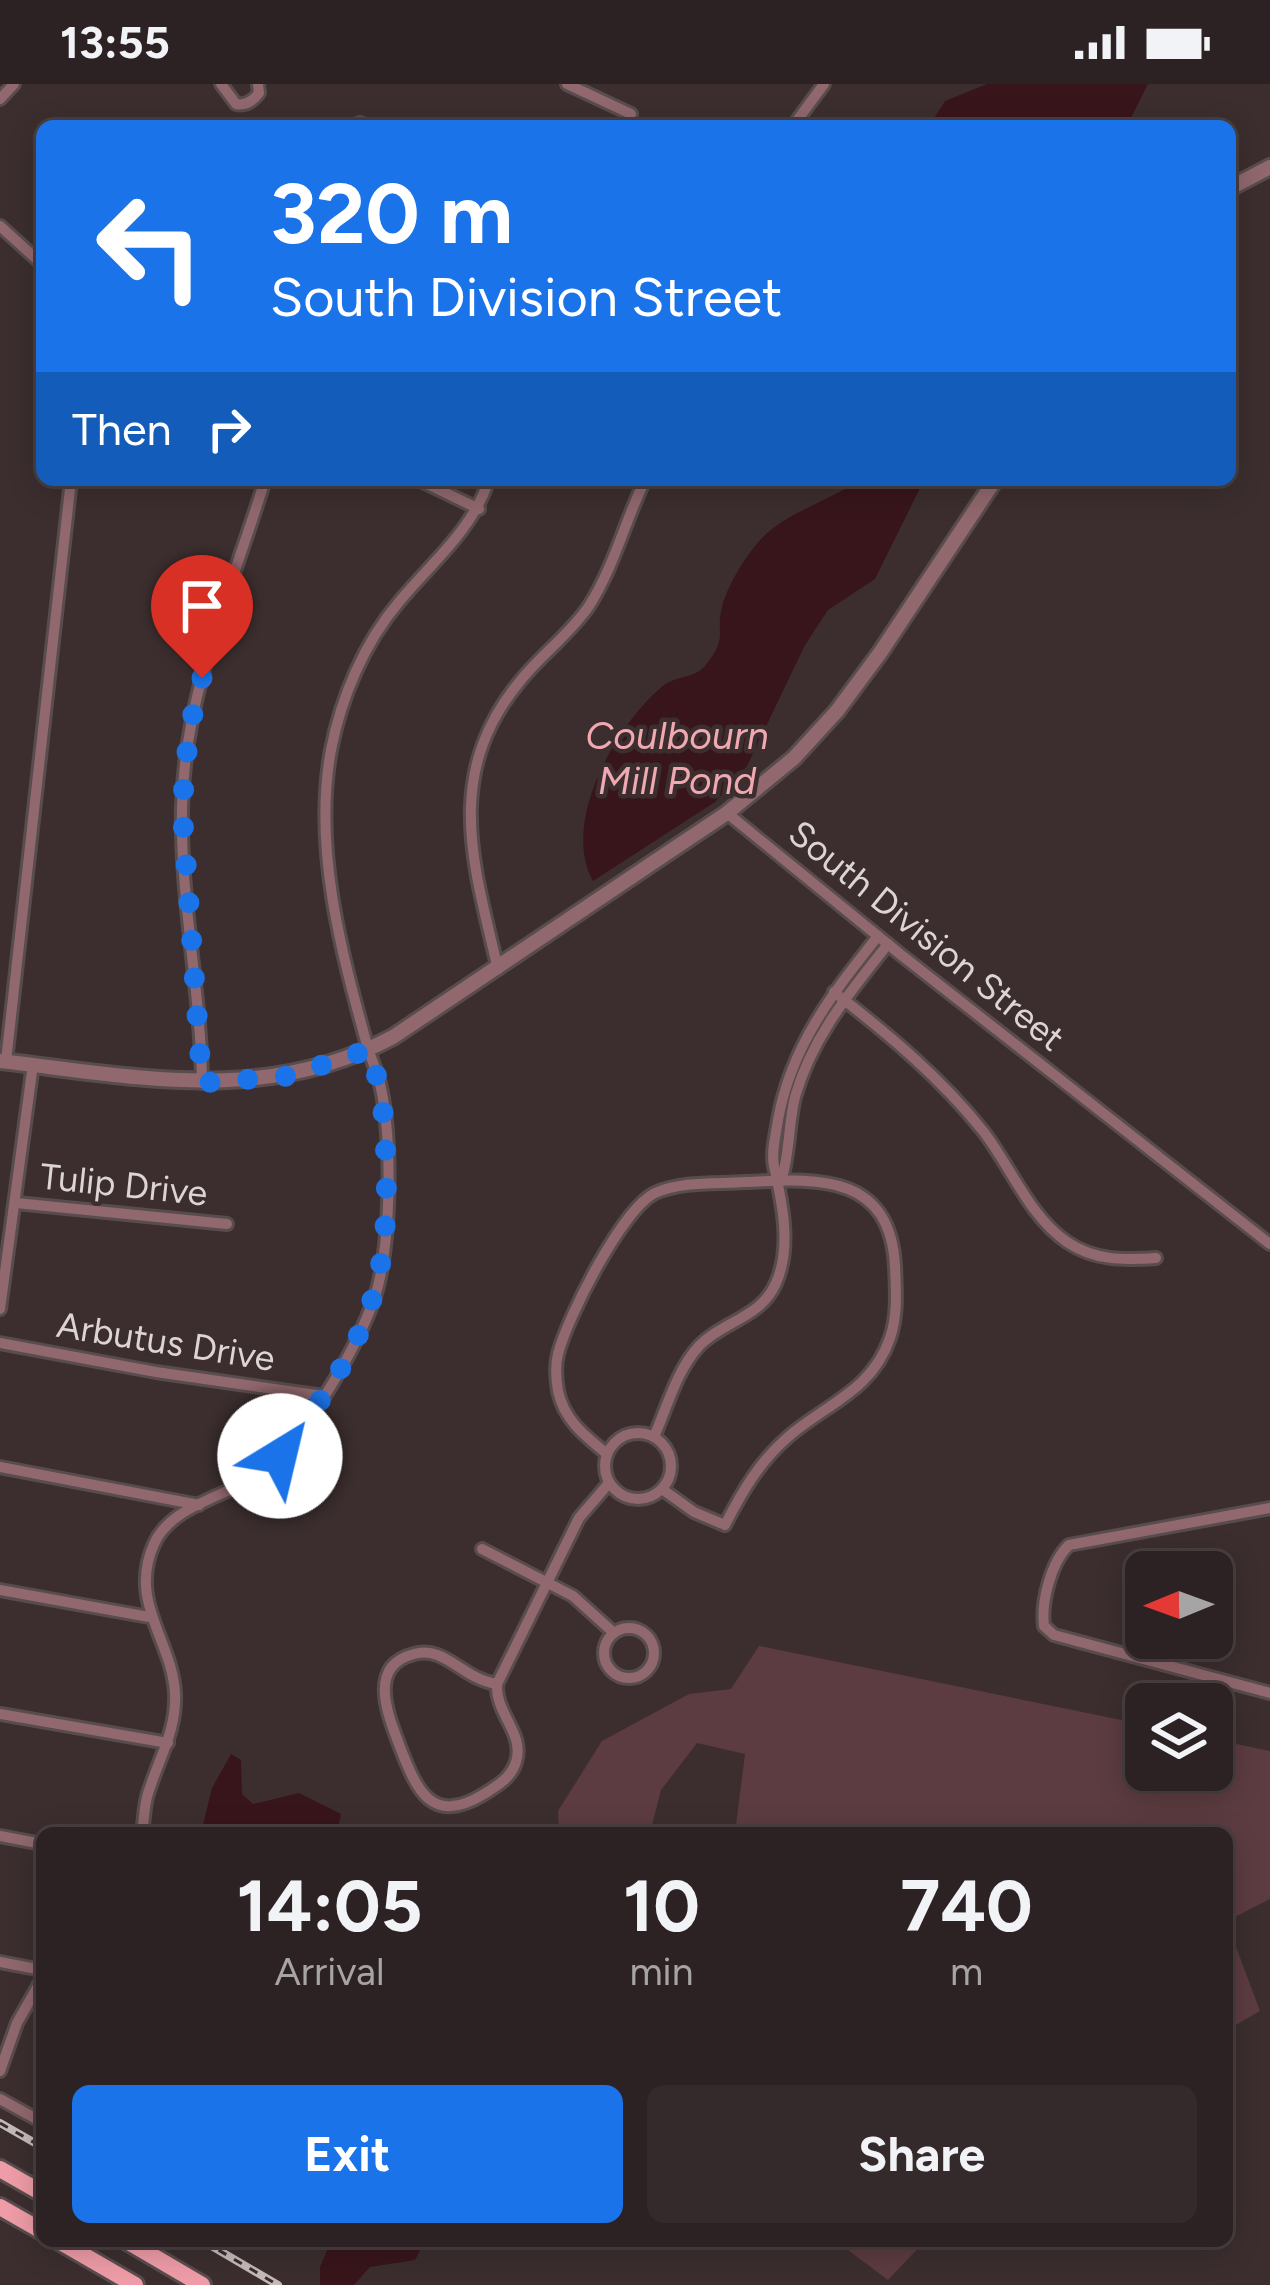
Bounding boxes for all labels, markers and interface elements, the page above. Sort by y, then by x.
text: 13:55 [60,15,170,69]
text: 320 m [270,163,513,264]
icon: left [72,168,228,324]
text: South Division Street [270,265,782,330]
icon: right [196,396,262,462]
text: Then [72,402,172,456]
pin [151,555,253,678]
icon: arrive [169,573,235,639]
water label: Coulbourn Mill Pond [585,712,769,804]
street label: South Division Street [780,811,1073,1060]
street label: Tulip Drive [38,1154,210,1215]
street label: Arbutus Drive [54,1303,278,1380]
position arrow [217,1393,343,1519]
north arrow [1125,1551,1233,1659]
map controls [1125,1551,1233,1791]
button: layers [1125,1683,1233,1791]
text: 14:05 [236,1863,423,1949]
text: 10 [623,1863,700,1949]
text: 740 [900,1863,1033,1949]
text: Arrival [274,1948,385,1995]
text: min [629,1948,693,1995]
text: m [950,1948,983,1995]
button: Exit [72,2085,623,2223]
button: Share [647,2085,1197,2223]

